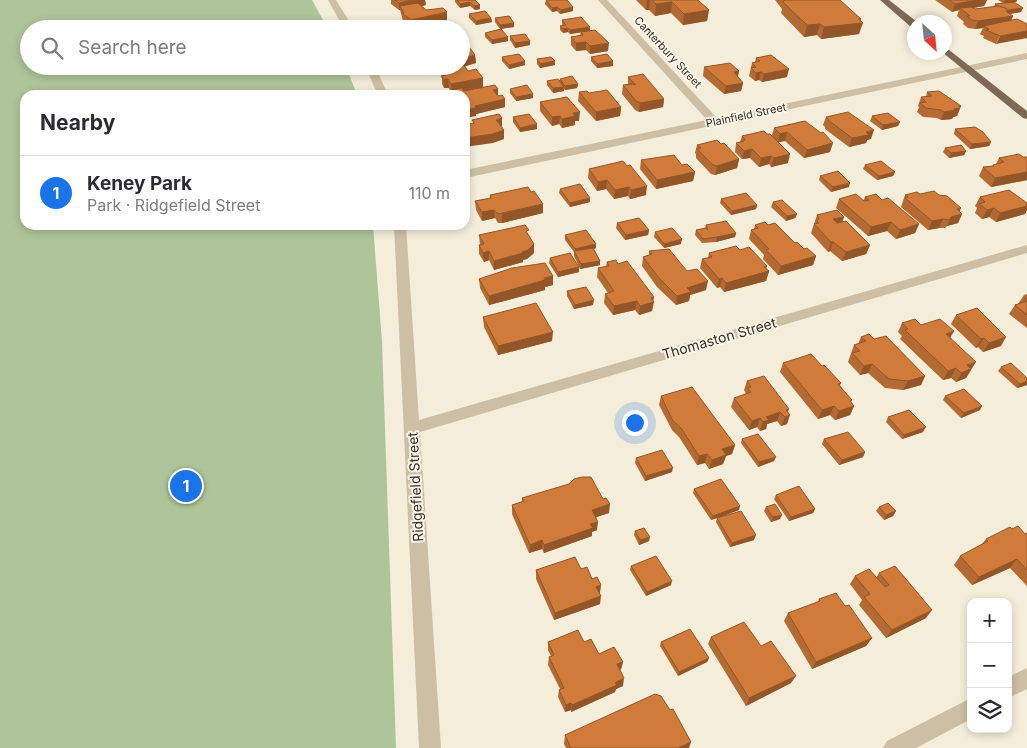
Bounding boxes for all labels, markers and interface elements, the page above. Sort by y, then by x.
street label: Canterbury Street [631,13,705,91]
north arrow [907,15,952,60]
search box [20,20,470,75]
icon: search [38,34,66,62]
text: Search here [78,36,187,59]
street label: Plainfield Street [705,100,788,130]
text: Nearby [40,110,115,135]
text: Keney Park [87,172,192,195]
text: 1 [53,183,59,203]
text: 110 m [408,183,450,203]
text: Park · Ridgefield Street [87,195,260,215]
street label: Thomaston Street [660,313,778,362]
your location [622,410,648,436]
street label: Ridgefield Street [404,431,426,542]
pin: 1 [170,467,202,505]
map controls [967,598,1012,733]
button: + [967,598,1012,643]
button: − [967,643,1012,688]
button: layers [967,688,1012,733]

